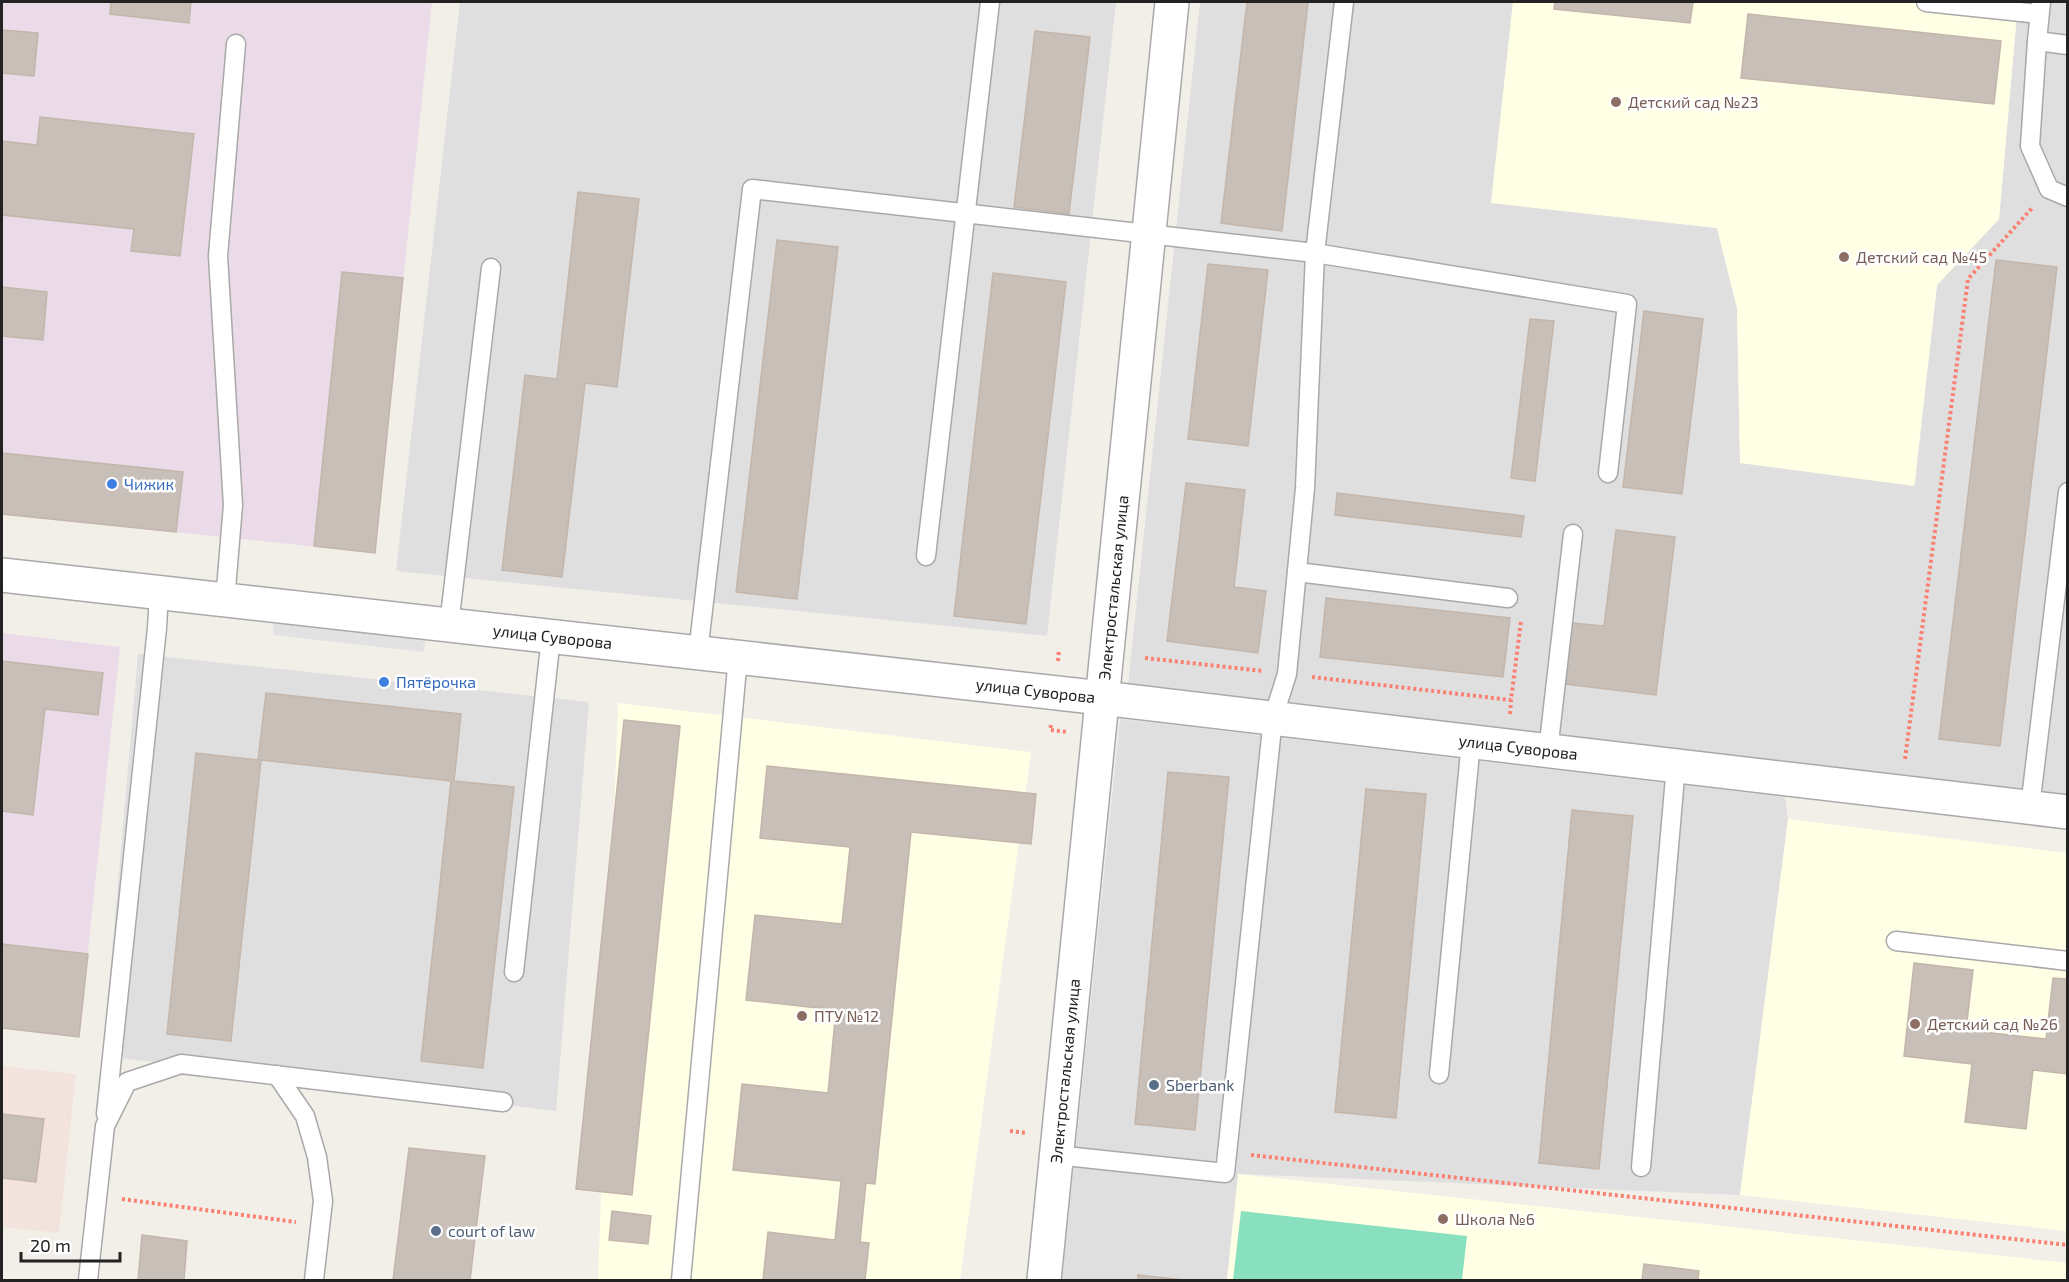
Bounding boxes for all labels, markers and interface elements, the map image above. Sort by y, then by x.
place label: Детский сад №23 [1628,92,1759,111]
marker: Детский сад №23 [1609,95,1623,109]
place label: Детский сад №45 [1856,247,1987,266]
marker: Детский сад №45 [1837,250,1851,264]
place label: Чижик [124,474,174,493]
marker: Чижик [105,477,119,491]
street label: Электростальская улица [1094,494,1132,681]
street label: улица Суворова [492,620,613,652]
place label: Пятёрочка [396,672,476,691]
street label: улица Суворова [975,674,1096,706]
marker: Пятёрочка [377,675,391,689]
street label: улица Суворова [1457,730,1579,763]
street label: Электростальская улица [1046,978,1083,1164]
place label: ПТУ №12 [814,1006,879,1025]
marker: ПТУ №12 [795,1009,809,1023]
place label: Детский сад №26 [1927,1014,2058,1033]
marker: Детский сад №26 [1908,1017,1922,1031]
place label: Sberbank [1166,1075,1234,1094]
marker: Sberbank [1147,1078,1161,1092]
place label: Школа №6 [1455,1209,1535,1228]
marker: Школа №6 [1436,1212,1450,1226]
place label: court of law [448,1221,535,1240]
marker: court of law [429,1224,443,1238]
scale bar [21,1225,120,1263]
text: 20 m [30,1234,71,1256]

